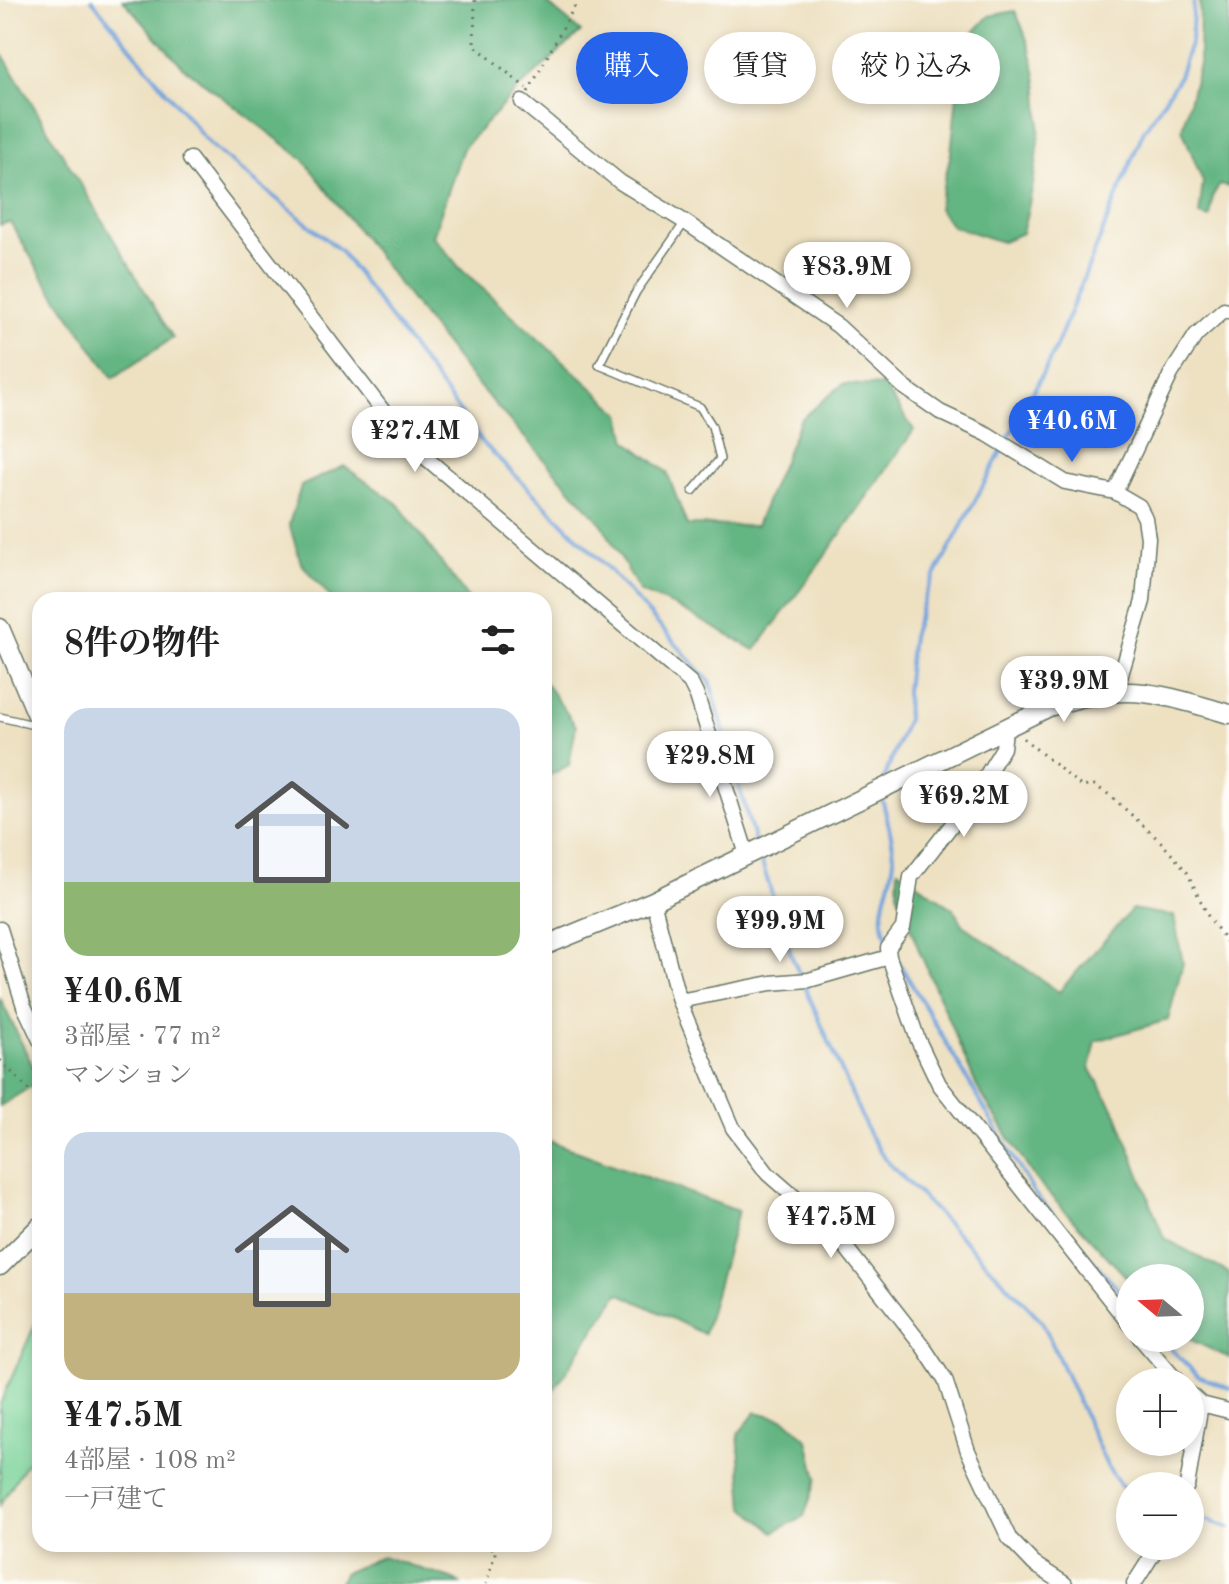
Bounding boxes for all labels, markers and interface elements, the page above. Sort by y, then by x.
chip: 購入 [576,32,688,104]
chip: 賃貸 [704,32,816,104]
chip: 絞り込み [832,32,1000,104]
pin: ¥83.9M [782,242,912,310]
text: ¥83.9M [802,255,892,281]
pin: ¥40.6M [1007,396,1137,464]
pin: ¥27.4M [350,406,480,474]
text: ¥40.6M [1027,409,1117,435]
text: ¥27.4M [370,419,460,445]
icon: filters [476,618,520,662]
text: 8件の物件 [64,628,220,662]
pin: ¥39.9M [999,656,1129,724]
text: ¥39.9M [1019,669,1109,695]
pin: ¥29.8M [645,731,775,799]
text: ¥29.8M [665,744,755,770]
icon: home [220,760,364,904]
pin: ¥69.2M [899,771,1029,839]
text: ¥69.2M [919,784,1009,810]
pin: ¥99.9M [715,896,845,964]
text: ¥99.9M [735,909,825,935]
text: ¥40.6M [64,976,183,1010]
text: 3部屋 · 77 m² [64,1024,221,1050]
text: マンション [64,1063,193,1089]
icon: home [220,1184,364,1328]
pin: ¥47.5M [766,1192,896,1260]
text: ¥47.5M [786,1205,876,1231]
north arrow [1116,1264,1204,1352]
map controls [1116,1264,1204,1560]
button: + [1116,1368,1204,1456]
text: ¥47.5M [64,1400,183,1434]
text: 4部屋 · 108 m² [64,1448,236,1474]
button: − [1116,1472,1204,1560]
text: 一戸建て [64,1487,168,1513]

